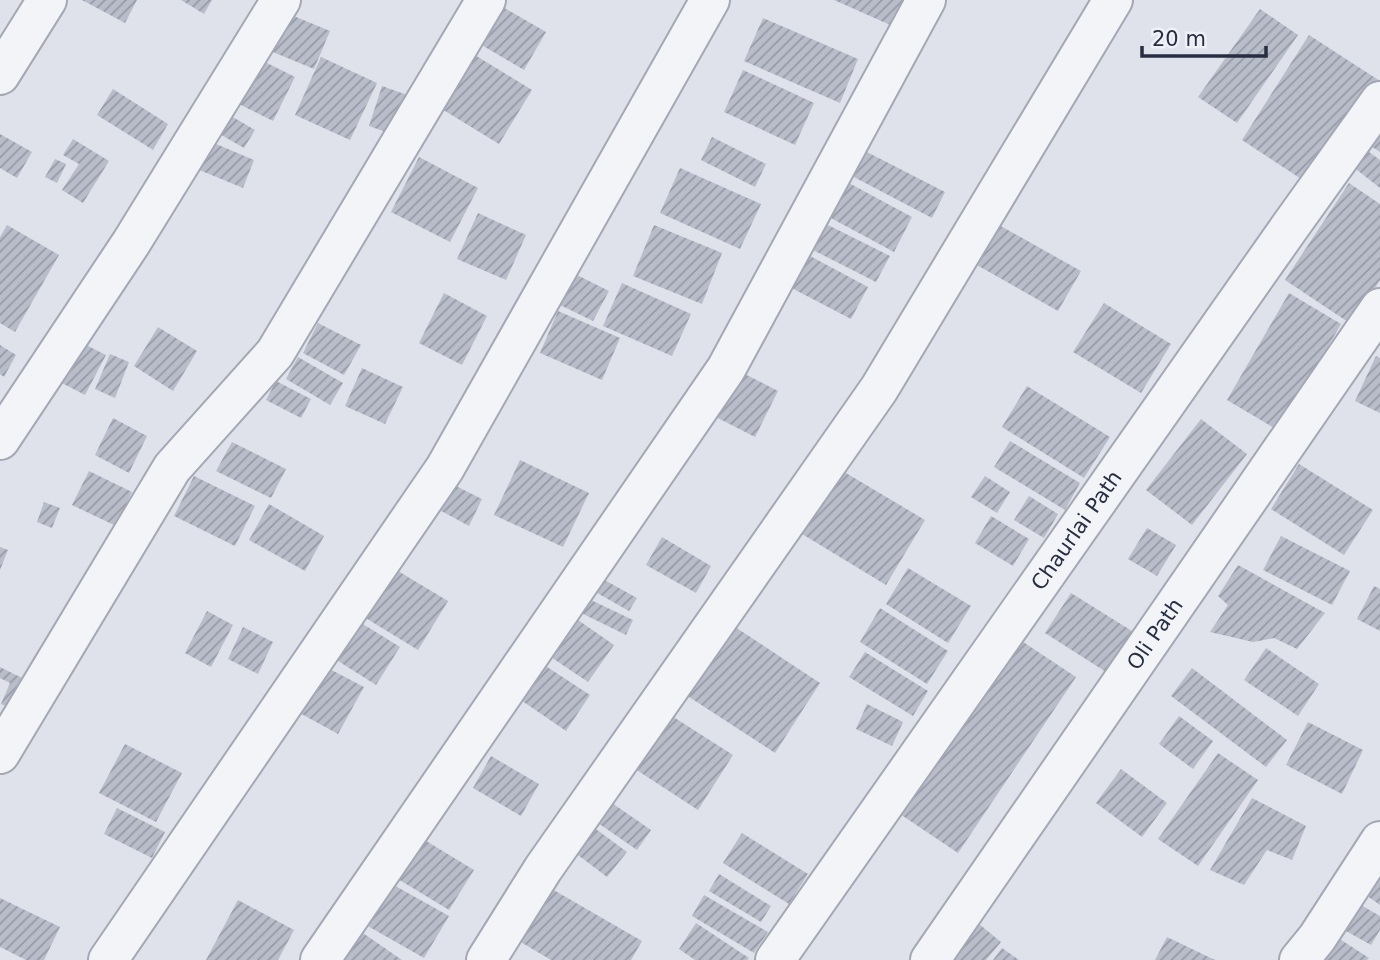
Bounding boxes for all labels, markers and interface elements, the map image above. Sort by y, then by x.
scale bar [1142,14,1266,58]
text: 20 m [1152,27,1206,51]
street label: Chaurlai Path [1027,466,1127,595]
street label: Oli Path [1122,594,1188,674]

